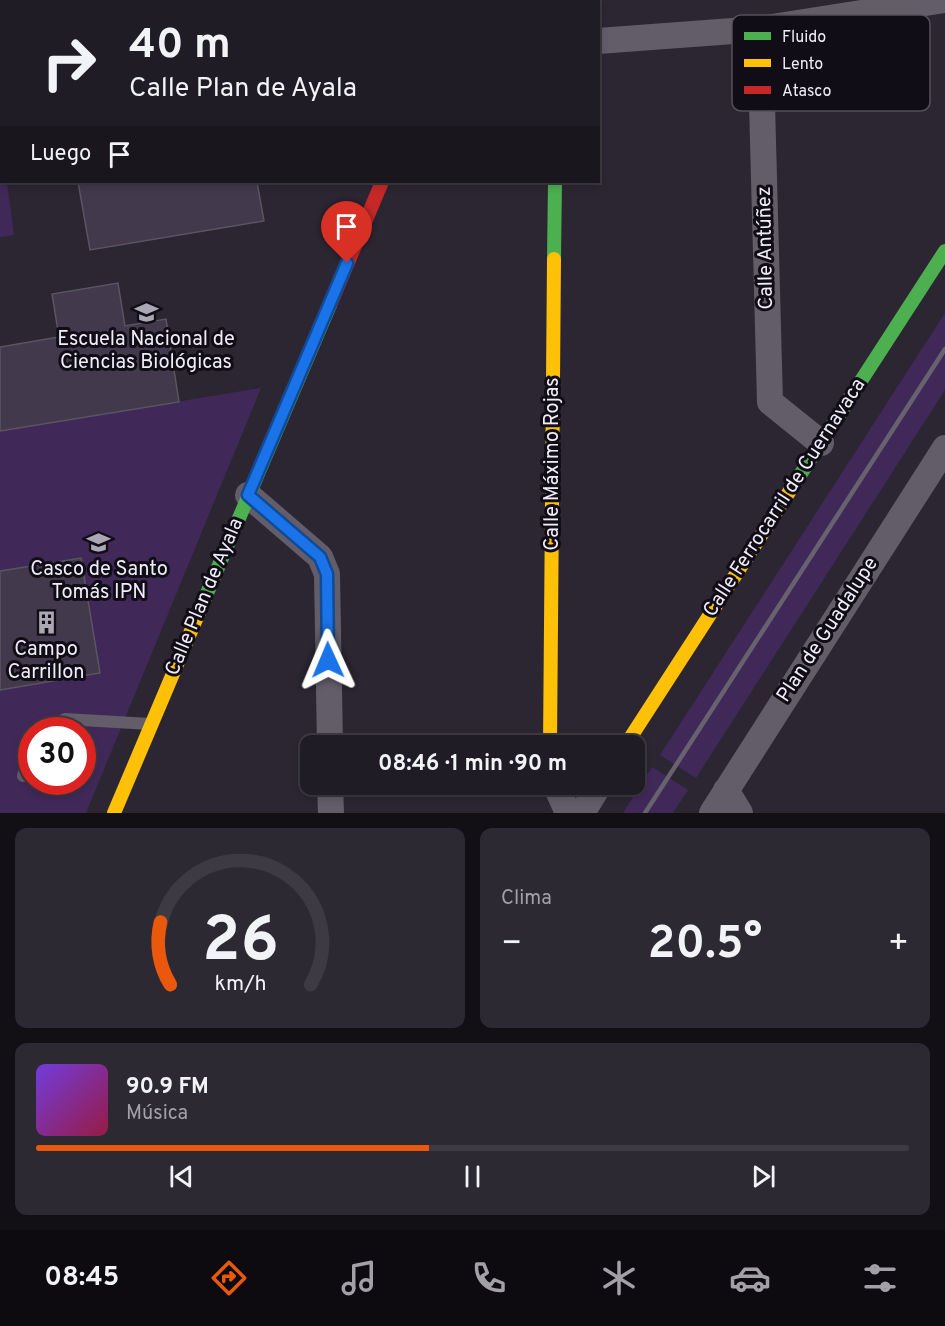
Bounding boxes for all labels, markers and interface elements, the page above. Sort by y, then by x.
legend [732,15,930,111]
text: 40 m [129,20,231,73]
icon: right [30,24,108,102]
text: Fluido [782,28,826,48]
text: Lento [782,55,823,75]
text: Calle Plan de Ayala [129,72,357,106]
text: Atasco [782,82,831,102]
icon: arrive [103,138,136,171]
text: Luego [30,141,91,168]
street label: Calle Antúñez [752,186,780,310]
pin [321,201,372,263]
icon: arrive [330,210,363,243]
school or university icon: Escuela Nacional de Ciencias Biológicas [133,299,159,325]
place label: Escuela Nacional de Ciencias Biológicas [57,327,235,376]
street label: Calle Ferrocarril de Cuernavaca [698,374,872,622]
street label: Calle Máximo Rojas [540,377,566,551]
street label: Calle Plan de Ayala [160,514,250,680]
school or university icon: Casco de Santo Tomás IPN [86,530,112,556]
street label: Plan de Guadalupe [771,552,885,708]
place label: Casco de Santo Tomás IPN [30,557,168,606]
building icon: Campo Carrillon [33,609,59,635]
position arrow [296,628,360,692]
place label: Campo Carrillon [8,637,84,686]
speed limit sign: 30 [18,717,96,795]
text: 08:46 · 1 min · 90 m [378,751,567,778]
text: Clima [501,886,552,912]
text: 26 [202,904,278,983]
text: 20.5° [648,917,762,974]
text: − [501,924,522,966]
text: + [888,924,909,966]
text: km/h [214,971,266,998]
text: 90.9 FM [126,1074,209,1101]
text: Música [126,1101,188,1127]
icon: previous [165,1160,198,1193]
icon: pause [456,1160,489,1193]
icon: next [747,1160,780,1193]
icon: directions [208,1257,250,1299]
icon: music [338,1257,380,1299]
icon: phone [468,1257,510,1299]
icon: climate [598,1257,640,1299]
icon: car [729,1257,771,1299]
icon: filters [859,1257,901,1299]
text: 08:45 [44,1261,119,1295]

